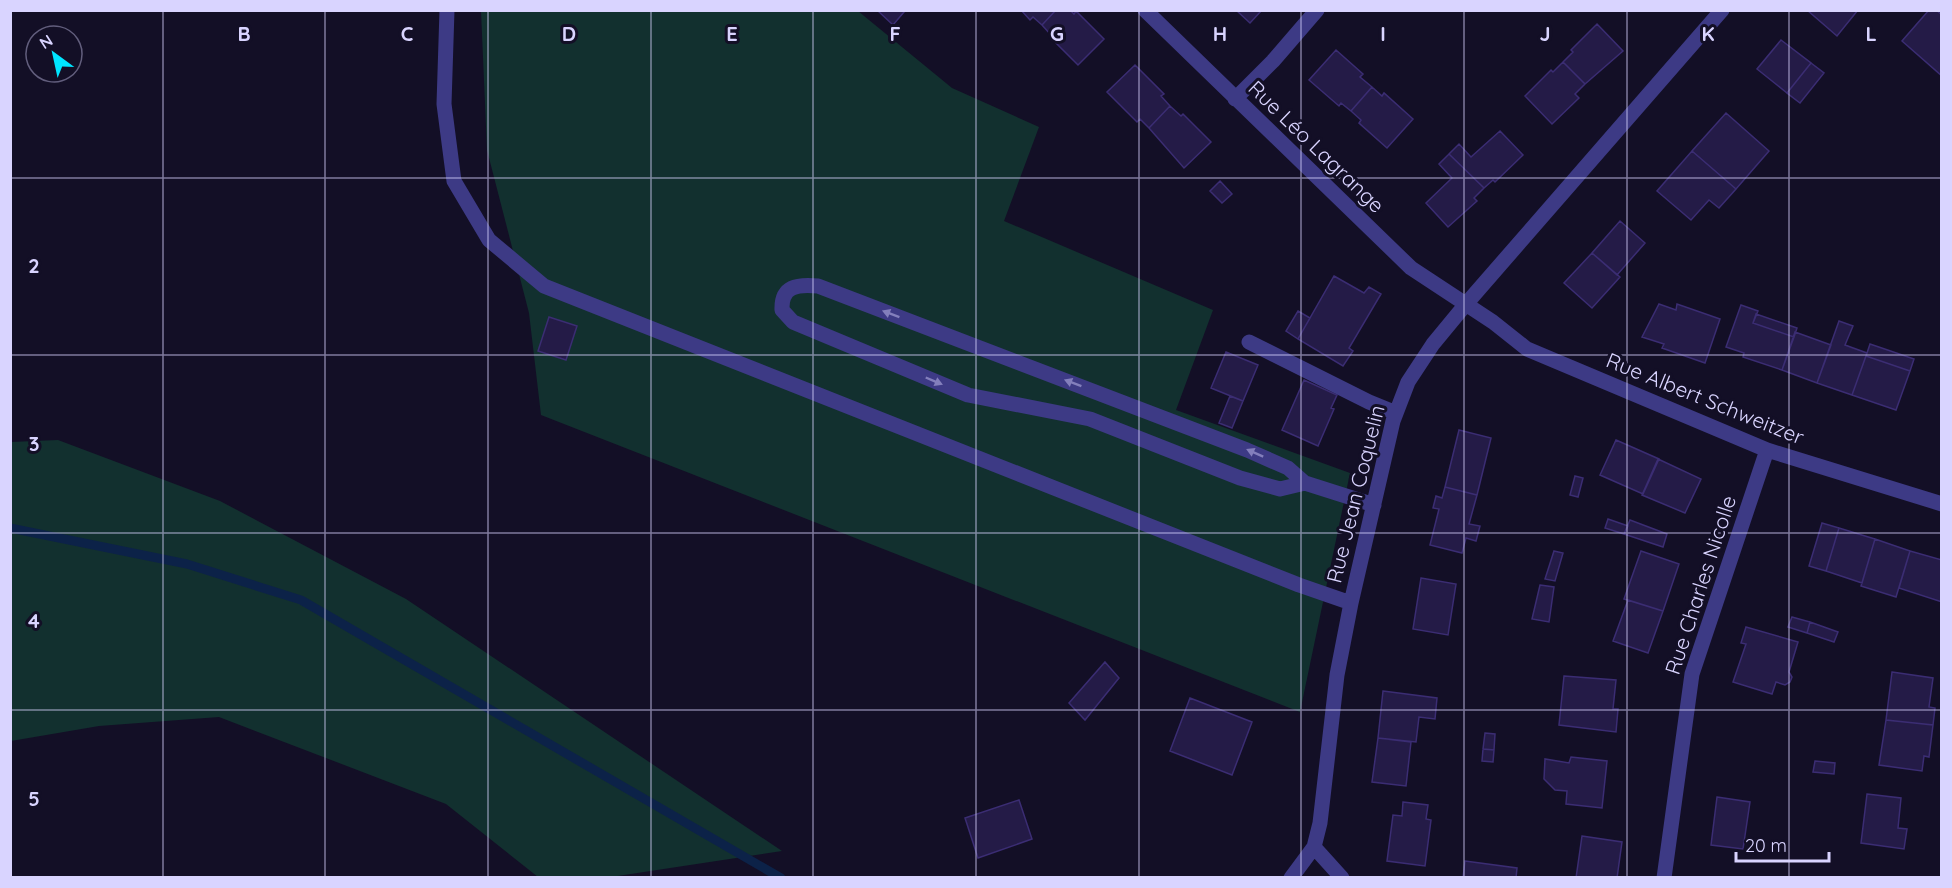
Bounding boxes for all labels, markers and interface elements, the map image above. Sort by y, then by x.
text: B [237,21,251,46]
text: C [401,21,414,46]
text: D [562,21,576,46]
text: E [726,21,738,46]
text: F [889,21,901,46]
text: G [1050,21,1064,46]
text: H [1213,21,1227,46]
text: I [1380,21,1386,46]
text: J [1539,21,1551,46]
text: K [1701,21,1715,46]
text: L [1865,21,1877,46]
north arrow [24,24,84,84]
text: N [35,30,56,53]
street label: Rue Léo Lagrange [1243,75,1390,218]
text: 2 [28,253,40,278]
one-way arrow [882,308,900,318]
street label: Rue Albert Schweitzer [1603,346,1808,450]
one-way arrow [926,376,944,386]
one-way arrow [1064,378,1082,387]
street label: Rue Jean Coquelin [1320,402,1390,585]
text: 3 [29,431,39,456]
one-way arrow [1246,448,1264,458]
street label: Rue Charles Nicolle [1659,492,1741,677]
text: 4 [28,608,40,633]
text: 5 [28,786,40,811]
scale bar [1736,825,1829,863]
text: 20 m [1745,834,1787,857]

